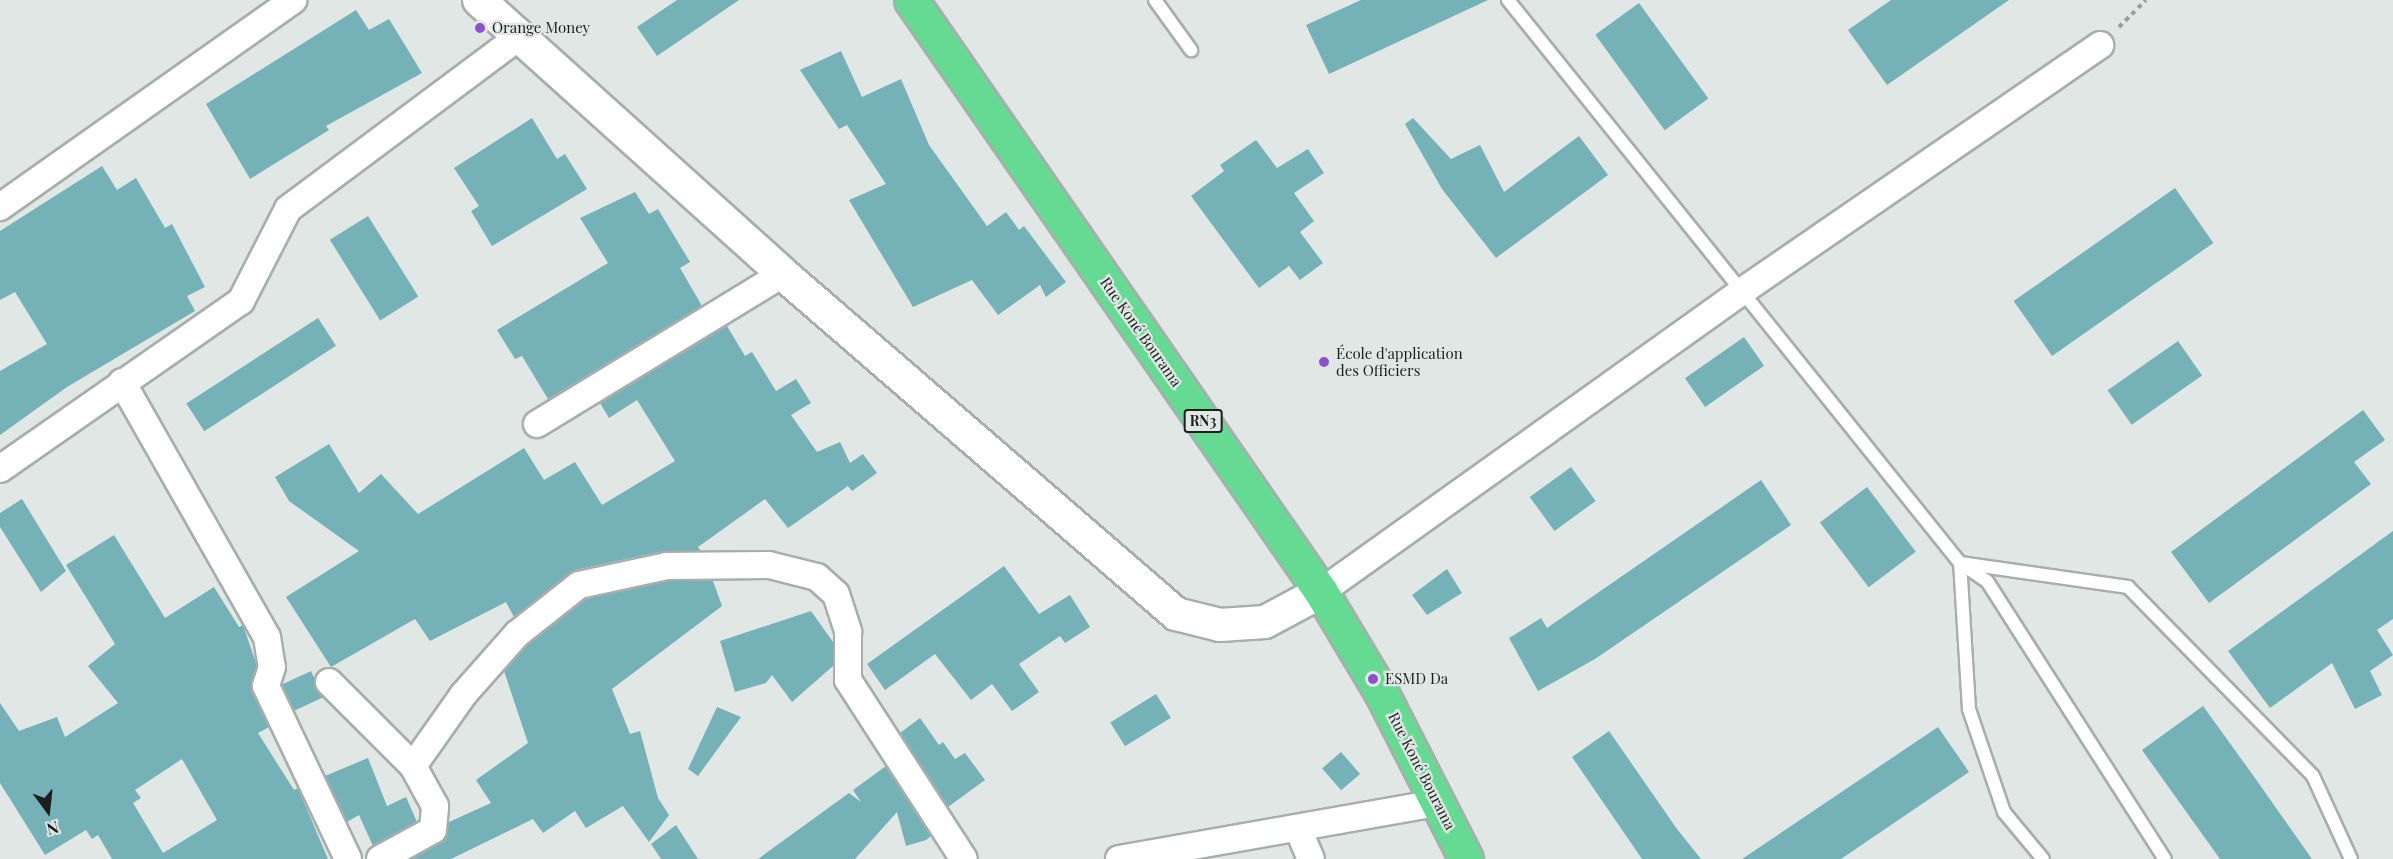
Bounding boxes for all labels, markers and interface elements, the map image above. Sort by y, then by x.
place label: Orange Money [492,19,590,37]
marker: Orange Money [473,21,487,35]
street label: Rue Koné Bourama [1097,274,1185,390]
place label: École d'application des Officiers [1336,344,1463,379]
marker: École d'application des Officiers [1317,355,1331,369]
road number: RN3 [1184,410,1222,432]
place label: ESMD Da [1385,670,1448,688]
marker: ESMD Da [1366,672,1380,686]
street label: Rue Koné Bourama [1385,709,1459,833]
north arrow [18,781,78,841]
text: N [44,817,61,841]

